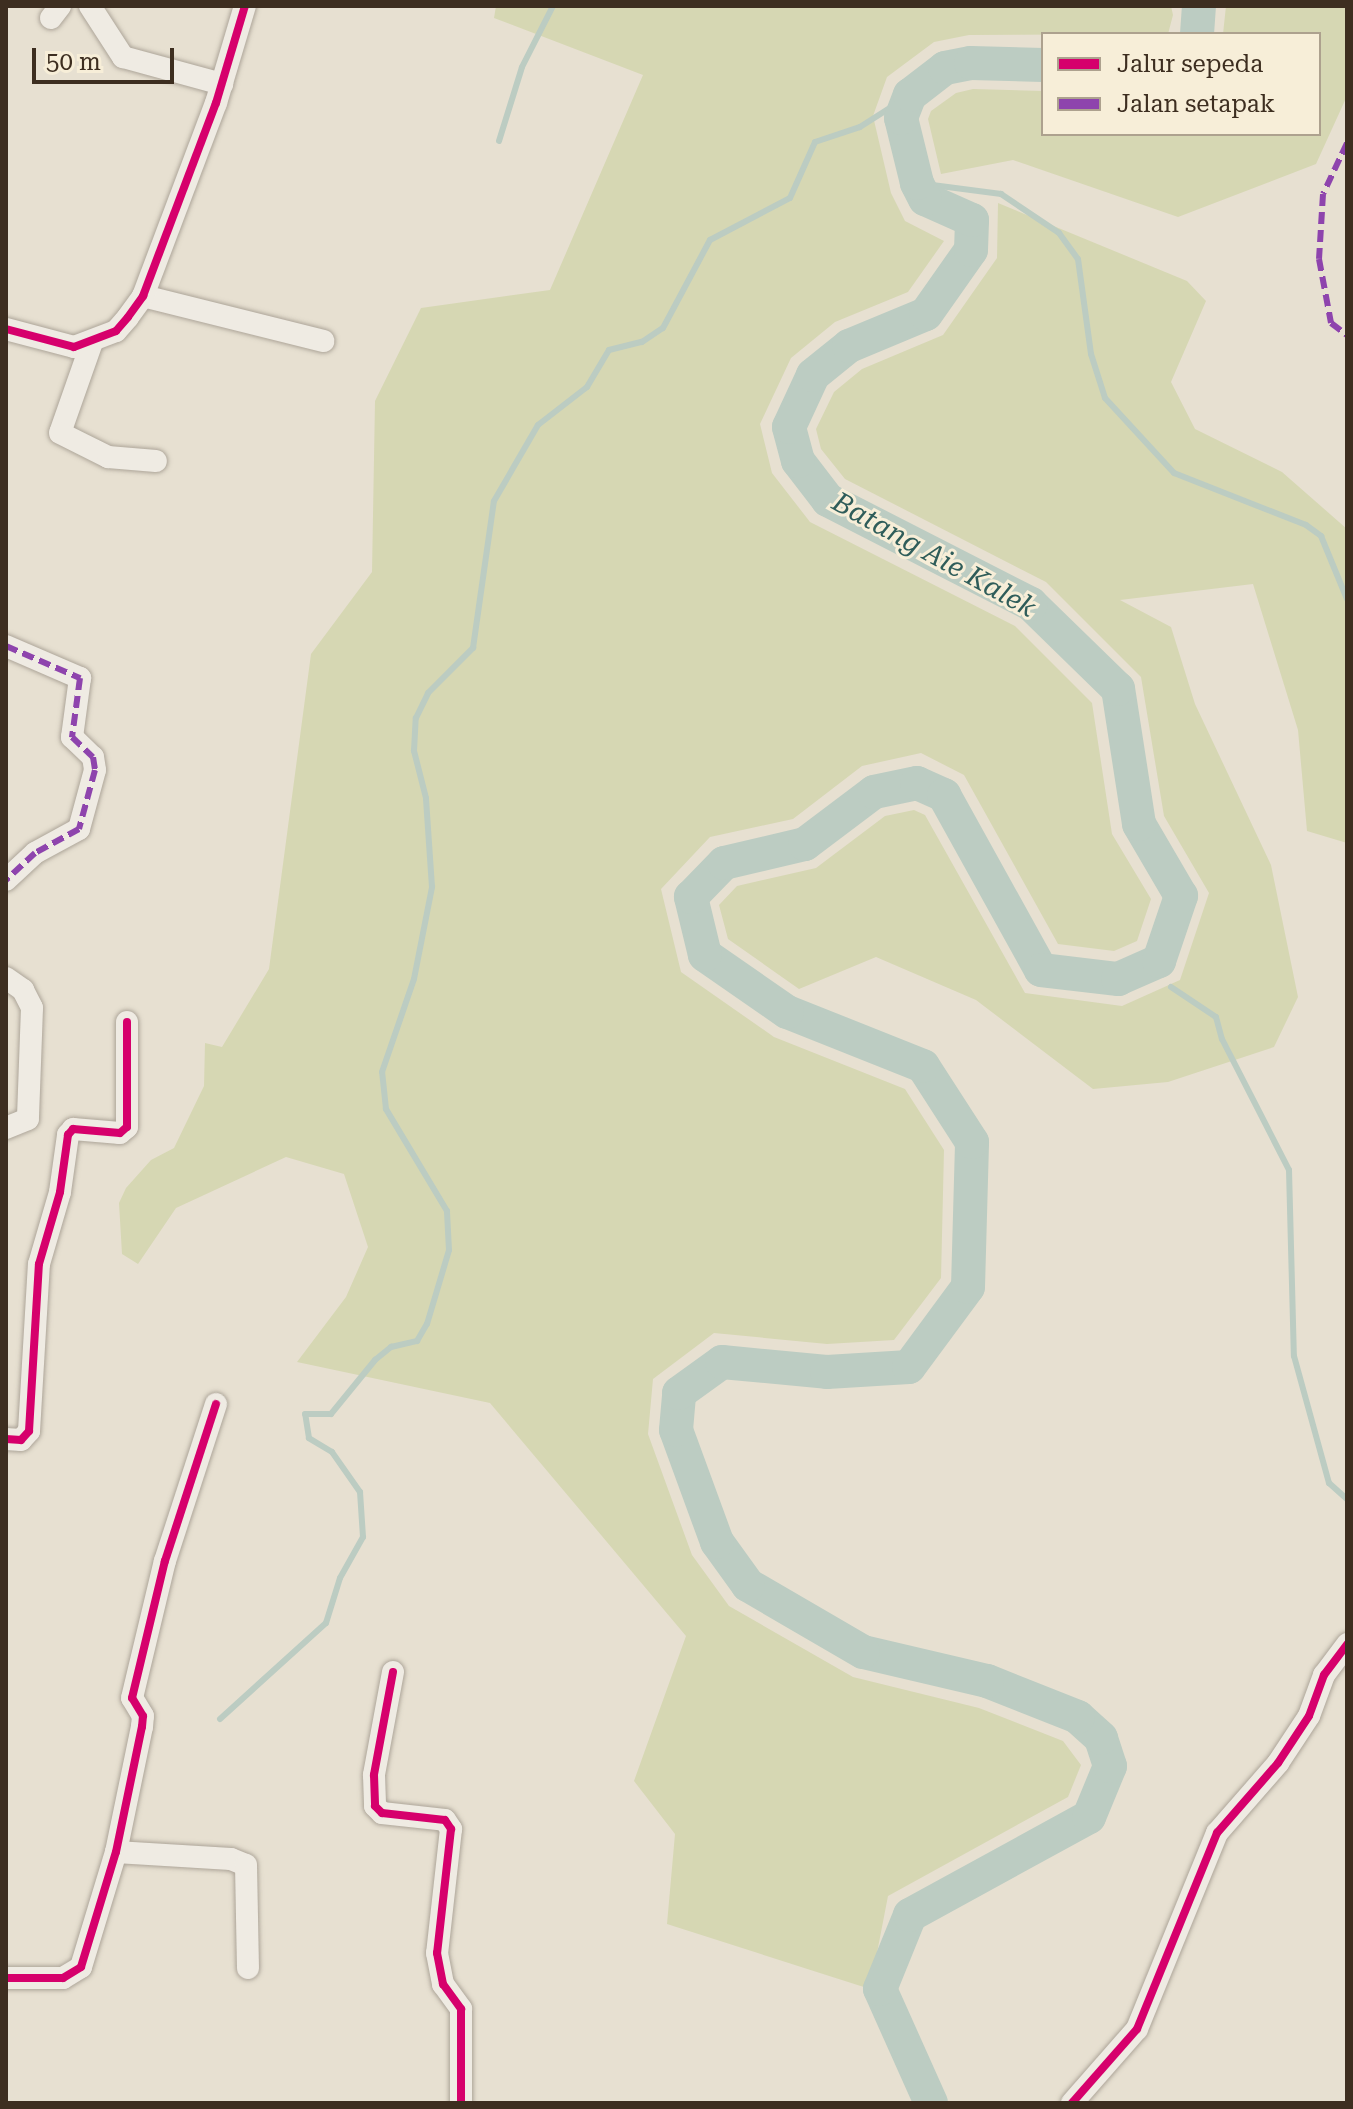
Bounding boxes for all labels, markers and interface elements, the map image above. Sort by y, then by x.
scale bar [36,32,178,82]
legend [1041,32,1321,136]
text: 50 m [46,48,101,76]
text: Jalur sepeda [1117,50,1263,78]
text: Jalan setapak [1117,90,1275,118]
water label: Batang Aie Kalek [826,485,1042,625]

